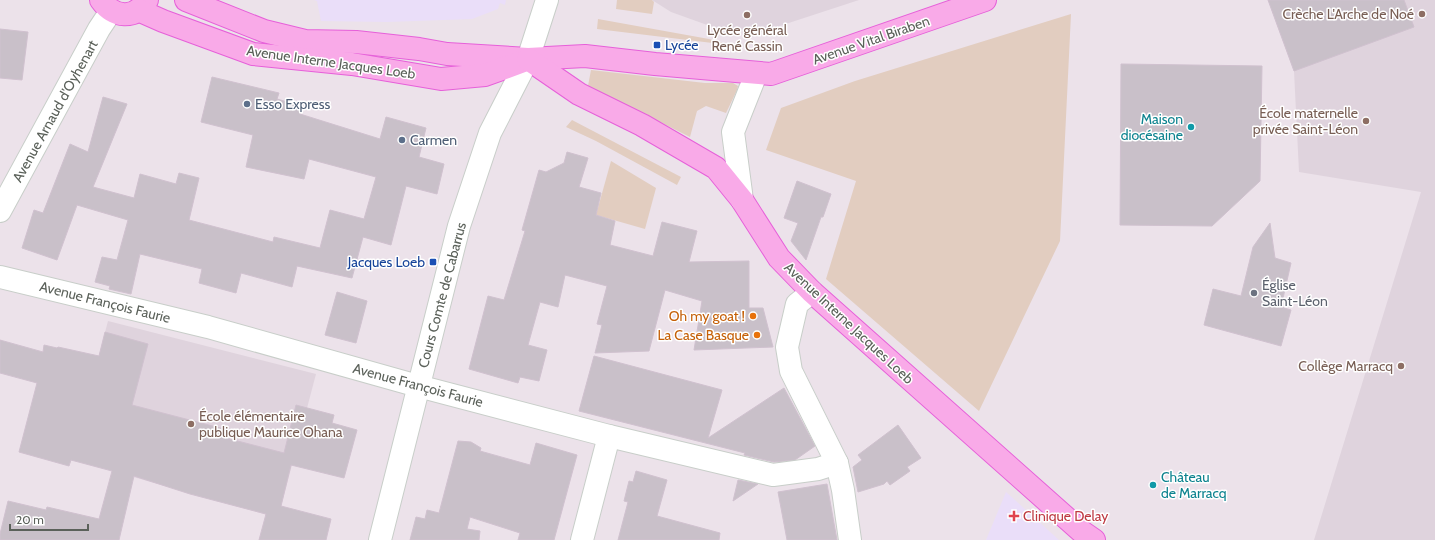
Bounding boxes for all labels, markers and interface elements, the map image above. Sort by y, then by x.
place label: Crèche L'Arche de Noé [1282,5,1414,23]
marker: Crèche L'Arche de Noé [1417,9,1427,19]
marker: Lycée général René Cassin [742,10,752,20]
street label: Avenue Vital Biraben [810,11,932,68]
place label: Lycée général René Cassin [707,21,788,55]
street label: Avenue Arnaud d'Oyhenart [8,36,102,185]
place label: Lycée [665,36,699,54]
marker: Lycée [652,40,662,50]
street label: Avenue Interne Jacques Loeb [245,41,417,83]
place label: Esso Express [255,95,331,113]
marker: Esso Express [242,99,252,109]
place label: École maternelle privée Saint-Léon [1253,104,1358,138]
place label: Maison diocésaine [1121,110,1183,144]
marker: École maternelle privée Saint-Léon [1361,116,1371,126]
marker: Maison diocésaine [1186,122,1196,132]
place label: Carmen [410,131,457,149]
marker: Carmen [397,135,407,145]
street label: Cours Comte de Cabarrus [414,220,470,370]
place label: Jacques Loeb [347,253,425,271]
marker: Jacques Loeb [428,257,438,267]
street label: Avenue Interne Jacques Loeb [781,258,918,388]
place label: Église Saint-Léon [1262,276,1328,310]
street label: Avenue François Faurie [38,277,172,327]
marker: Église Saint-Léon [1249,288,1259,298]
place label: Oh my goat ! [669,307,745,325]
marker: Oh my goat ! [748,311,758,321]
place label: La Case Basque [657,326,749,344]
marker: La Case Basque [752,330,762,340]
place label: Collège Marracq [1298,357,1393,375]
street label: Avenue François Faurie [351,359,485,411]
marker: Collège Marracq [1396,361,1406,371]
place label: École élémentaire publique Maurice Ohana [199,407,343,441]
marker: École élémentaire publique Maurice Ohana [186,419,196,429]
place label: Château de Marracq [1161,468,1227,502]
marker: Château de Marracq [1148,480,1158,490]
scale bar [10,506,88,532]
place label: Clinique Delay [1023,507,1108,525]
marker: Clinique Delay [1008,510,1020,522]
text: 20 m [16,512,44,527]

